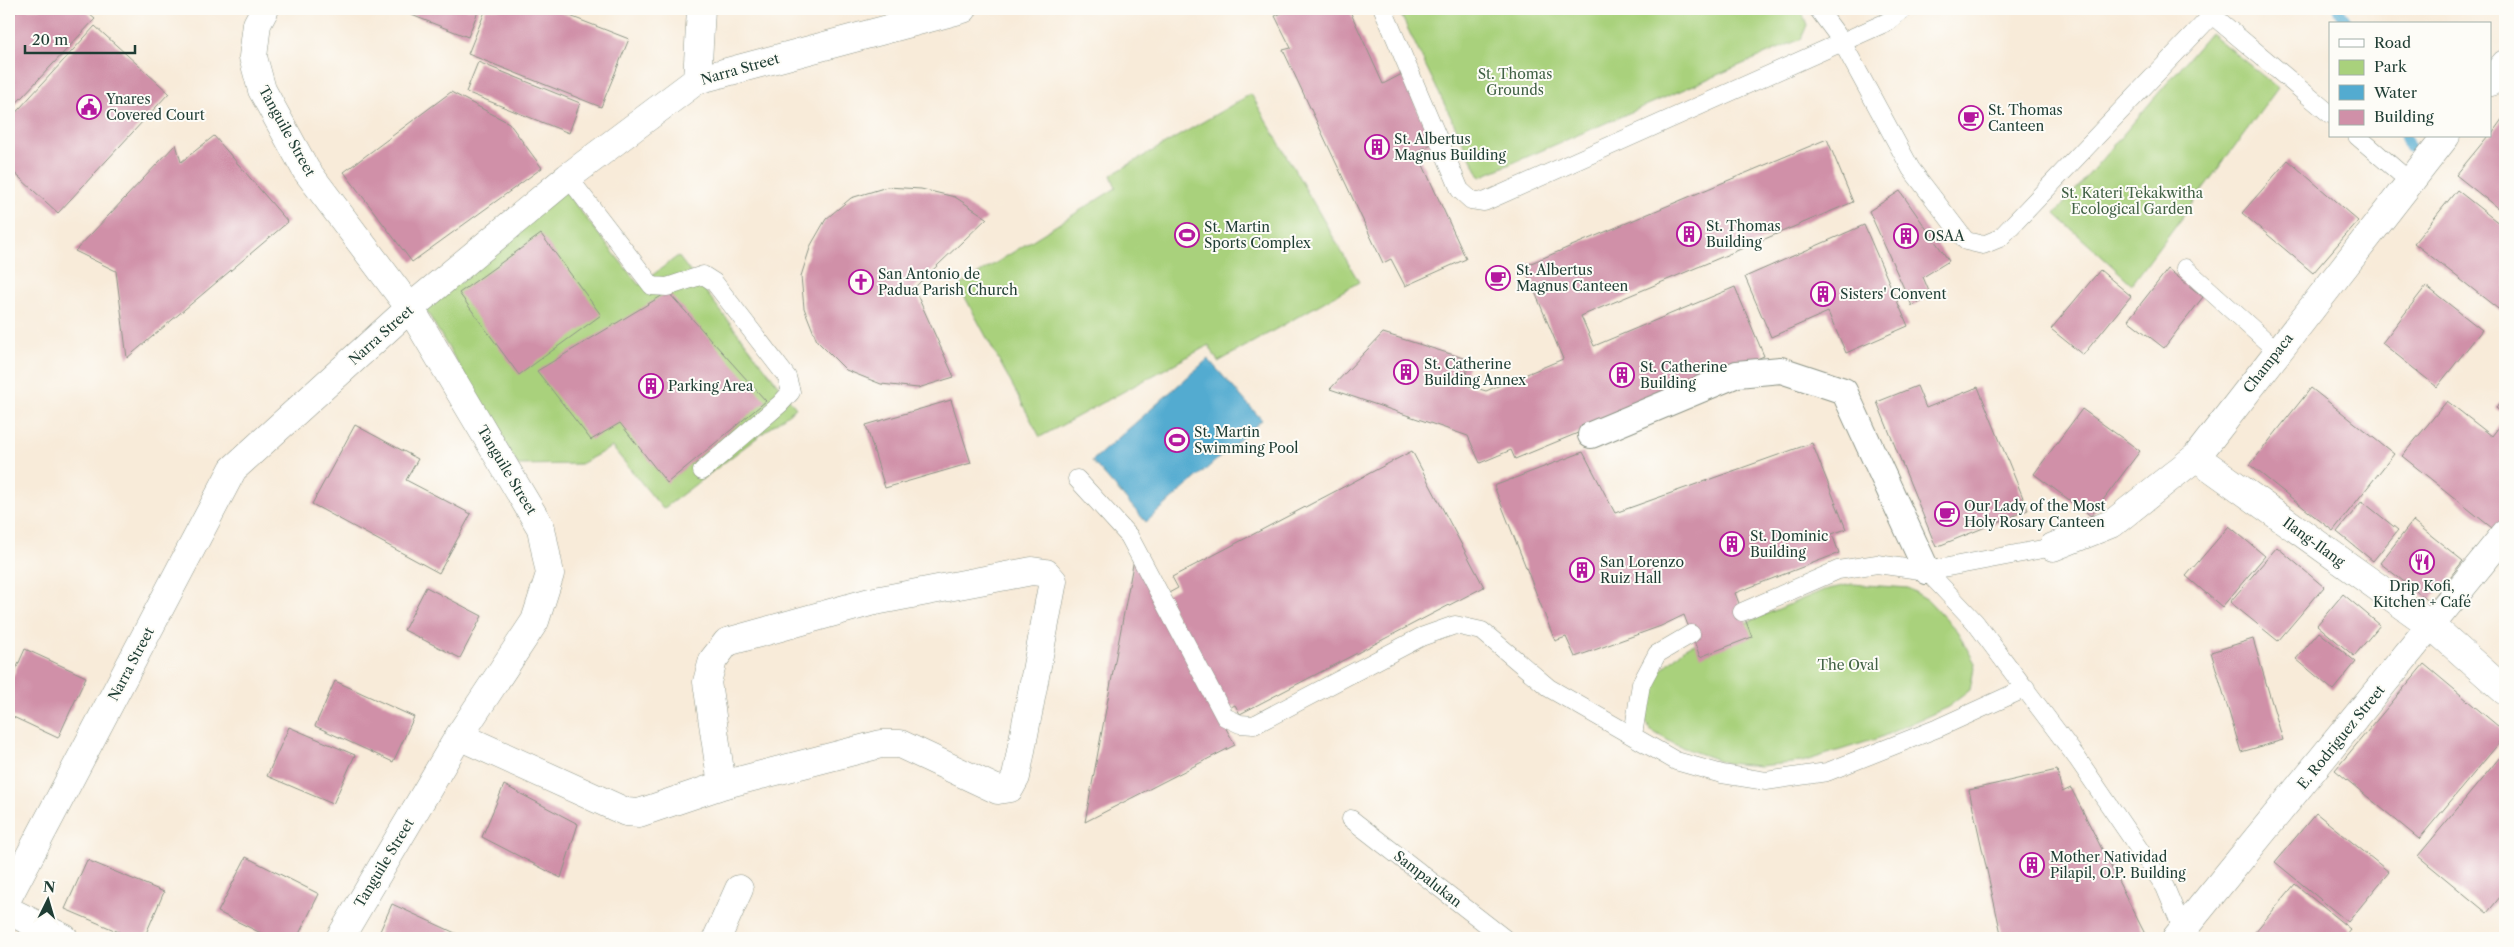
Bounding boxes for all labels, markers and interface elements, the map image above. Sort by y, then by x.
scale bar [25,22,135,54]
legend [2329,22,2492,138]
text: 20 m [32,30,68,49]
text: Road [2374,33,2411,52]
street label: Narra Street [699,49,781,89]
text: Park [2374,57,2408,76]
park label: St. Thomas Grounds [1478,65,1552,99]
street label: Tanguile Street [255,82,319,180]
text: Water [2373,83,2418,102]
place label: Ynares Covered Court [105,90,205,124]
public building icon: Ynares Covered Court [76,94,102,120]
place label: St. Thomas Canteen [1988,101,2063,135]
cafe icon: St. Thomas Canteen [1958,105,1984,131]
text: Building [2374,107,2434,126]
place label: St. Albertus Magnus Building [1394,130,1506,164]
building icon: St. Albertus Magnus Building [1364,134,1390,160]
park label: St. Kateri Tekakwitha Ecological Garden [2061,184,2204,218]
place label: St. Thomas Building [1706,217,1781,251]
place label: St. Martin Sports Complex [1204,218,1312,252]
building icon: St. Thomas Building [1676,221,1702,247]
sports icon: St. Martin Sports Complex [1174,222,1200,248]
building icon: OSAA [1893,223,1919,249]
place label: OSAA [1924,227,1965,245]
place label: St. Albertus Magnus Canteen [1516,261,1629,295]
place label: San Antonio de Padua Parish Church [878,265,1018,299]
cafe icon: St. Albertus Magnus Canteen [1485,265,1511,291]
church icon: San Antonio de Padua Parish Church [848,269,874,295]
building icon: Sisters' Convent [1810,281,1836,307]
place label: Sisters' Convent [1840,285,1947,303]
street label: Narra Street [345,301,417,369]
street label: Champaca [2239,329,2297,396]
place label: St. Catherine Building Annex [1424,355,1527,389]
place label: St. Catherine Building [1640,358,1727,392]
building icon: St. Catherine Building Annex [1393,359,1419,385]
building icon: St. Catherine Building [1609,362,1635,388]
building icon: Parking Area [638,373,664,399]
place label: Parking Area [668,377,754,395]
street label: Tanguile Street [473,422,541,518]
place label: St. Martin Swimming Pool [1194,423,1299,457]
sports icon: St. Martin Swimming Pool [1164,427,1190,453]
place label: Our Lady of the Most Holy Rosary Canteen [1964,497,2106,531]
cafe icon: Our Lady of the Most Holy Rosary Canteen [1934,501,1960,527]
street label: Ilang-Ilang [2279,513,2349,571]
place label: St. Dominic Building [1750,527,1828,561]
building icon: St. Dominic Building [1719,531,1745,557]
restaurant icon: Drip Kofi, Kitchen + Café [2409,549,2435,575]
place label: San Lorenzo Ruiz Hall [1600,553,1684,587]
building icon: San Lorenzo Ruiz Hall [1569,557,1595,583]
place label: Drip Kofi, Kitchen + Café [2373,577,2471,611]
street label: Narra Street [104,624,158,704]
park label: The Oval [1817,656,1879,674]
street label: E. Rodriguez Street [2293,681,2389,793]
street label: Tanguile Street [350,815,418,911]
street label: Sampalukan [1390,847,1466,911]
place label: Mother Natividad Pilapil, O.P. Building [2050,848,2186,882]
building icon: Mother Natividad Pilapil, O.P. Building [2019,852,2045,878]
north arrow [22,874,72,924]
text: N [42,878,56,897]

